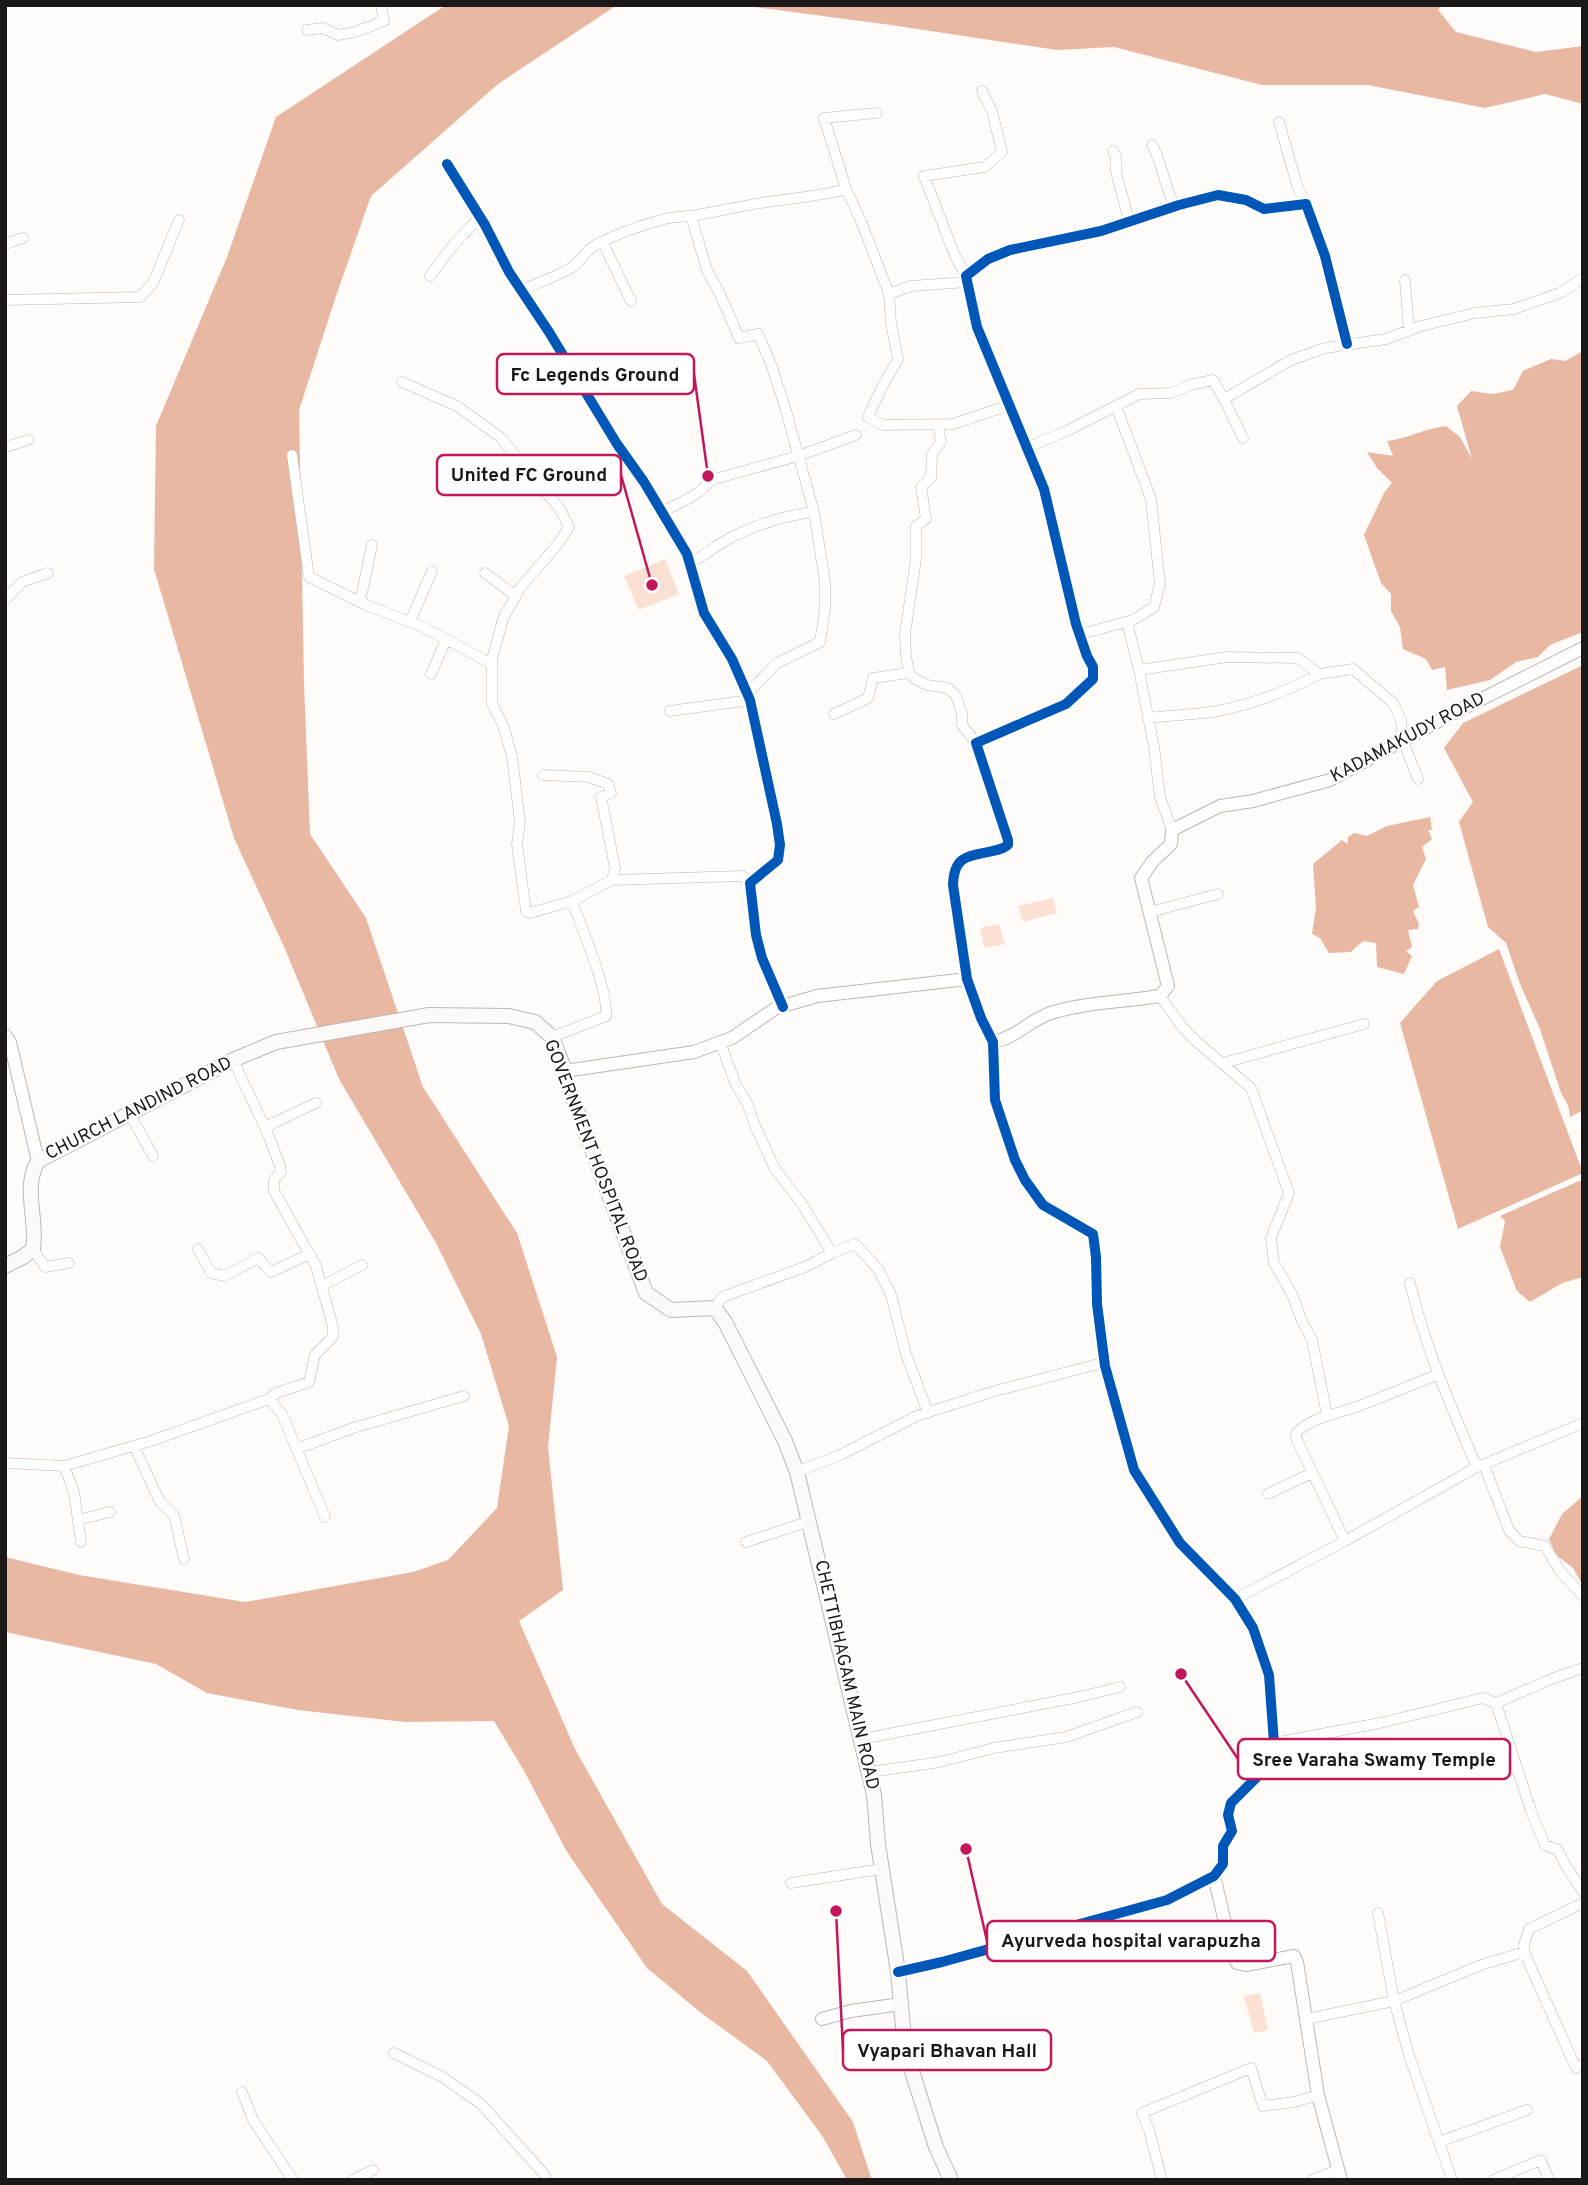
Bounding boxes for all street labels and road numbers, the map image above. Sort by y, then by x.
street label: KADAMAKUDY ROAD [1327,688,1489,788]
street label: GOVERNMENT HOSPITAL ROAD [538,1036,652,1286]
street label: CHURCH LANDIND ROAD [42,1052,236,1166]
street label: CHETTIBHAGAM MAIN ROAD [808,1558,884,1792]

